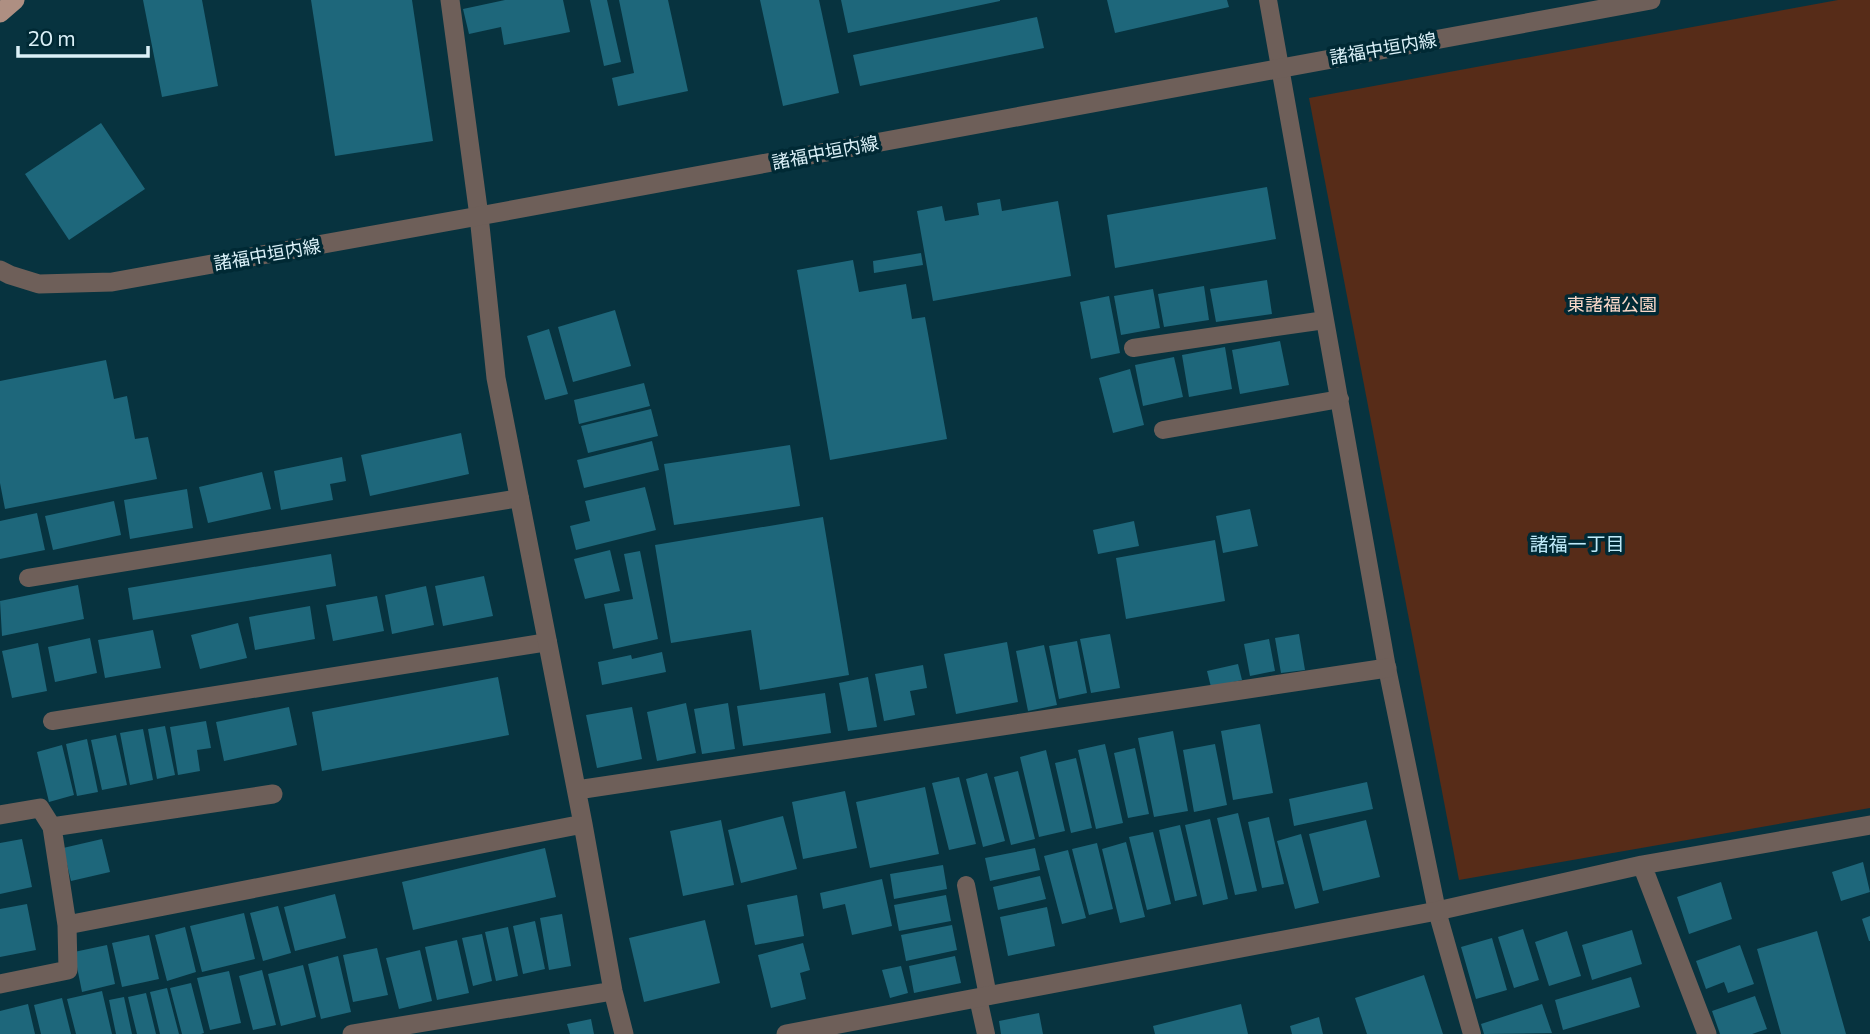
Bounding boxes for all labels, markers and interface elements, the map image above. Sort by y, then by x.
scale bar [18,14,147,58]
text: 20 m [28,25,76,50]
street label: 諸福中垣内線 [1328,28,1438,68]
street label: 諸福中垣内線 [770,131,880,173]
street label: 諸福中垣内線 [212,234,322,274]
park label: 東諸福公園 [1567,293,1657,315]
district label: 諸福一丁目 [1529,532,1625,555]

